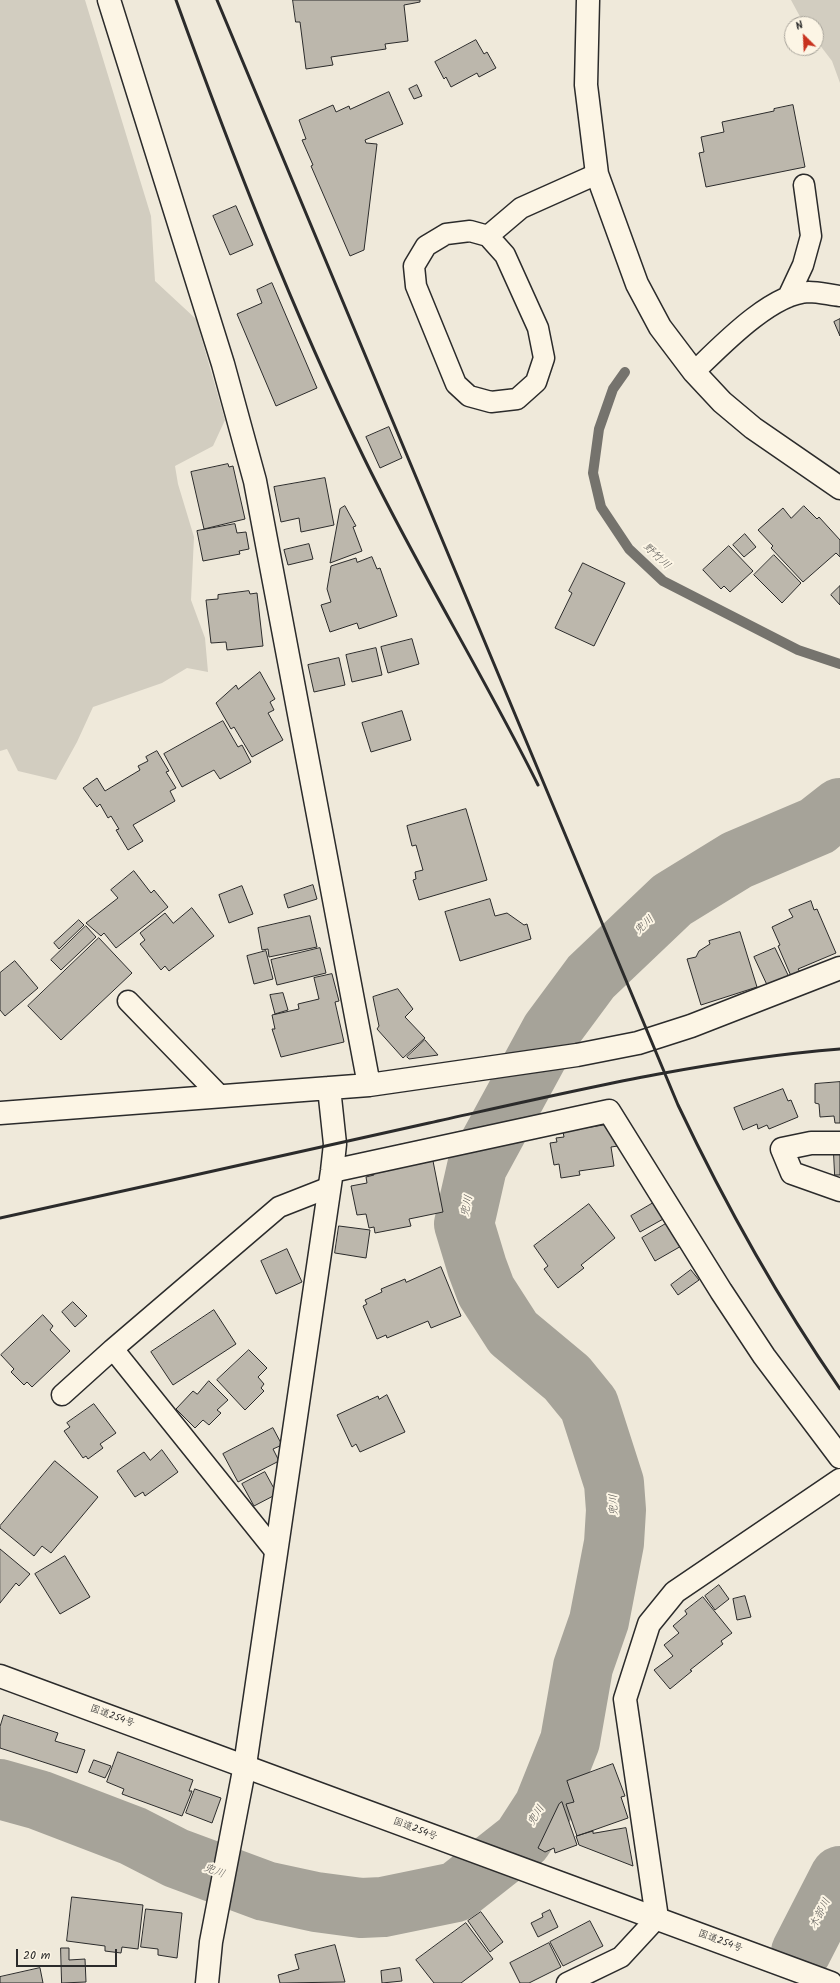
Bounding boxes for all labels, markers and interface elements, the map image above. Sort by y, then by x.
north arrow [784,16,824,56]
text: N [793,16,806,36]
water label: 野竹川 [639,541,673,573]
water label: 兜川 [632,914,658,938]
water label: 兜川 [459,1194,477,1218]
water label: 兜川 [608,1494,622,1516]
street label: 国道254号 [88,1703,136,1731]
water label: 兜川 [526,1803,548,1829]
street label: 国道254号 [391,1816,439,1844]
water label: 兜川 [201,1862,227,1882]
water label: 木部川 [808,1896,834,1932]
street label: 国道254号 [696,1928,744,1956]
scale bar [18,1941,119,1967]
text: 20 m [23,1946,50,1965]

